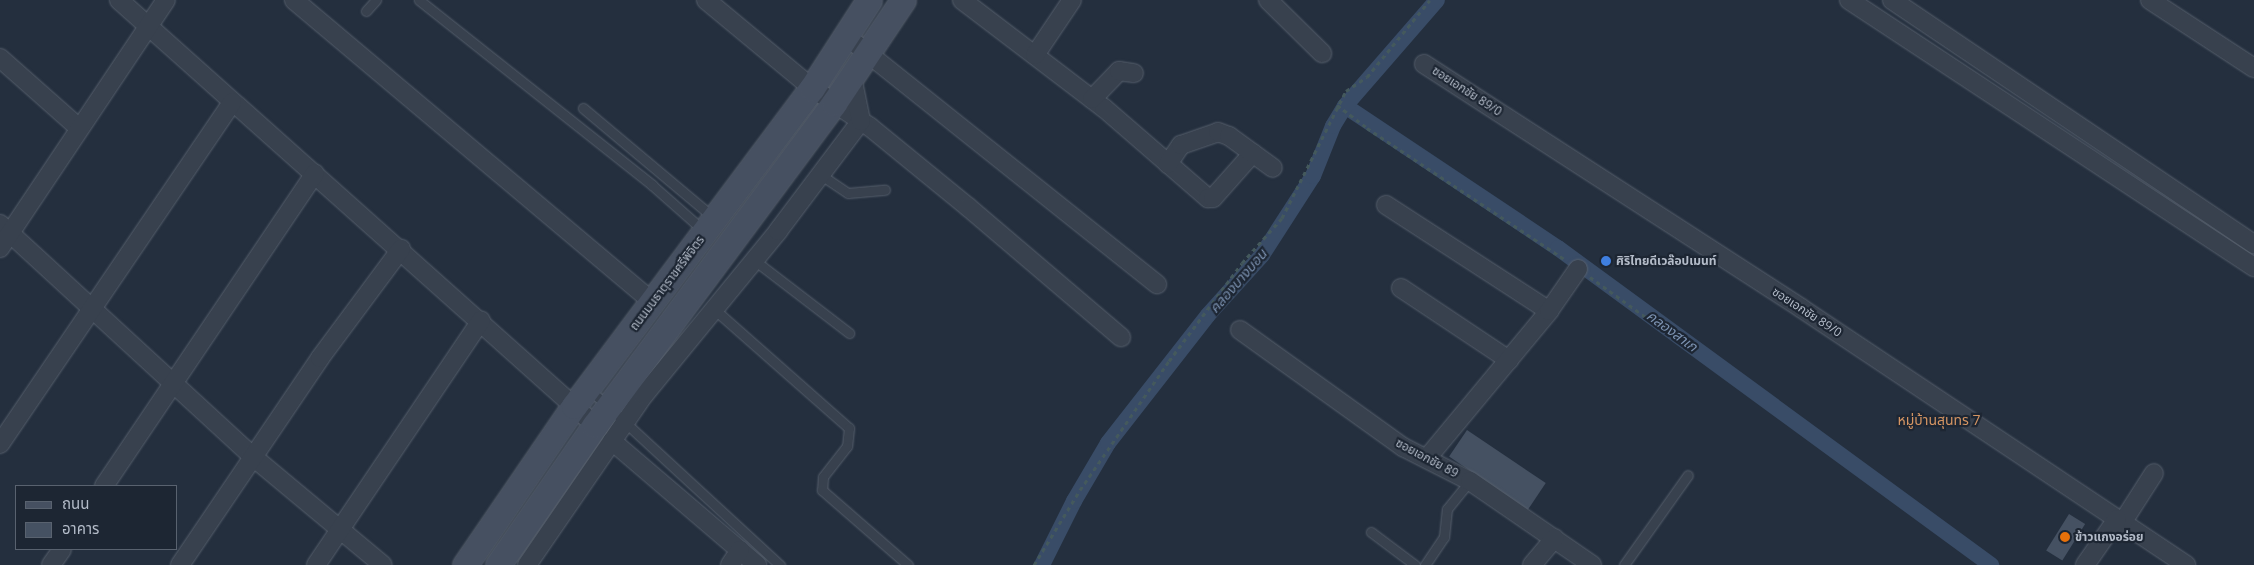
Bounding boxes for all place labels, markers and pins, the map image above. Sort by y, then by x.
place label: ศิริไทยดีเวล๊อปเมนท์ [1616,254,1717,268]
marker: ศิริไทยดีเวล๊อปเมนท์ [1600,255,1612,267]
place label: ข้าวแกงอร่อย [2075,530,2143,544]
marker: ข้าวแกงอร่อย [2059,531,2071,543]

